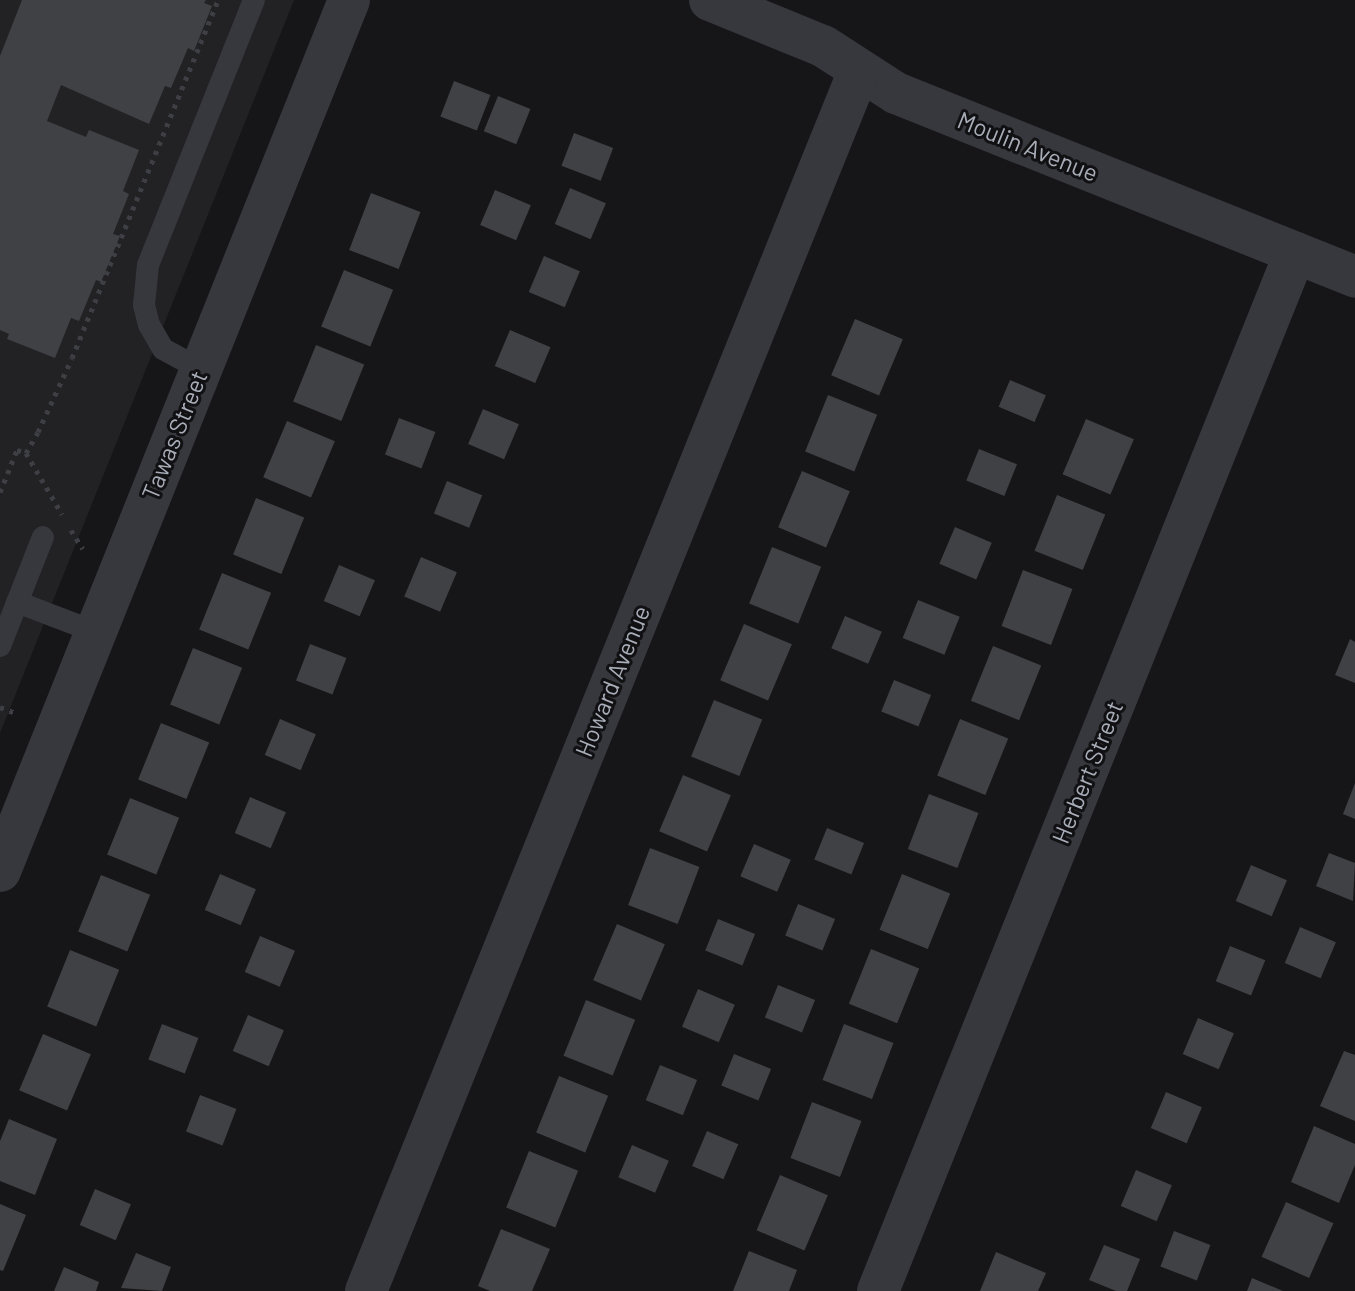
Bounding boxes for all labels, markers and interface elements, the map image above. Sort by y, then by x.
street label: Moulin Avenue [954,105,1102,187]
street label: Tawas Street [135,366,213,504]
street label: Howard Avenue [569,601,655,761]
street label: Herbert Street [1045,697,1129,847]

